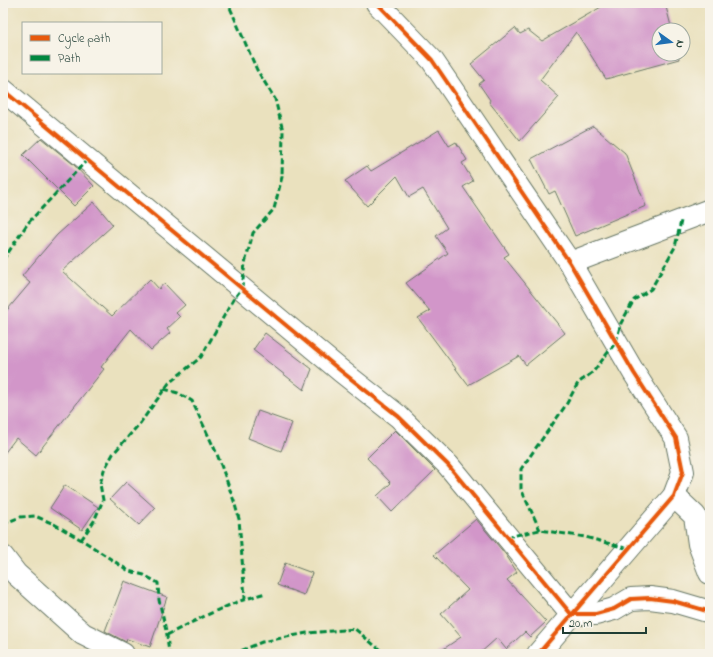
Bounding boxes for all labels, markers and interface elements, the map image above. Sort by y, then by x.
legend [22,22,162,74]
north arrow [651,22,691,62]
text: Cycle path [58,30,110,49]
text: N [671,39,688,50]
text: Path [58,50,81,68]
scale bar [563,609,646,635]
text: 20 m [569,615,592,633]

